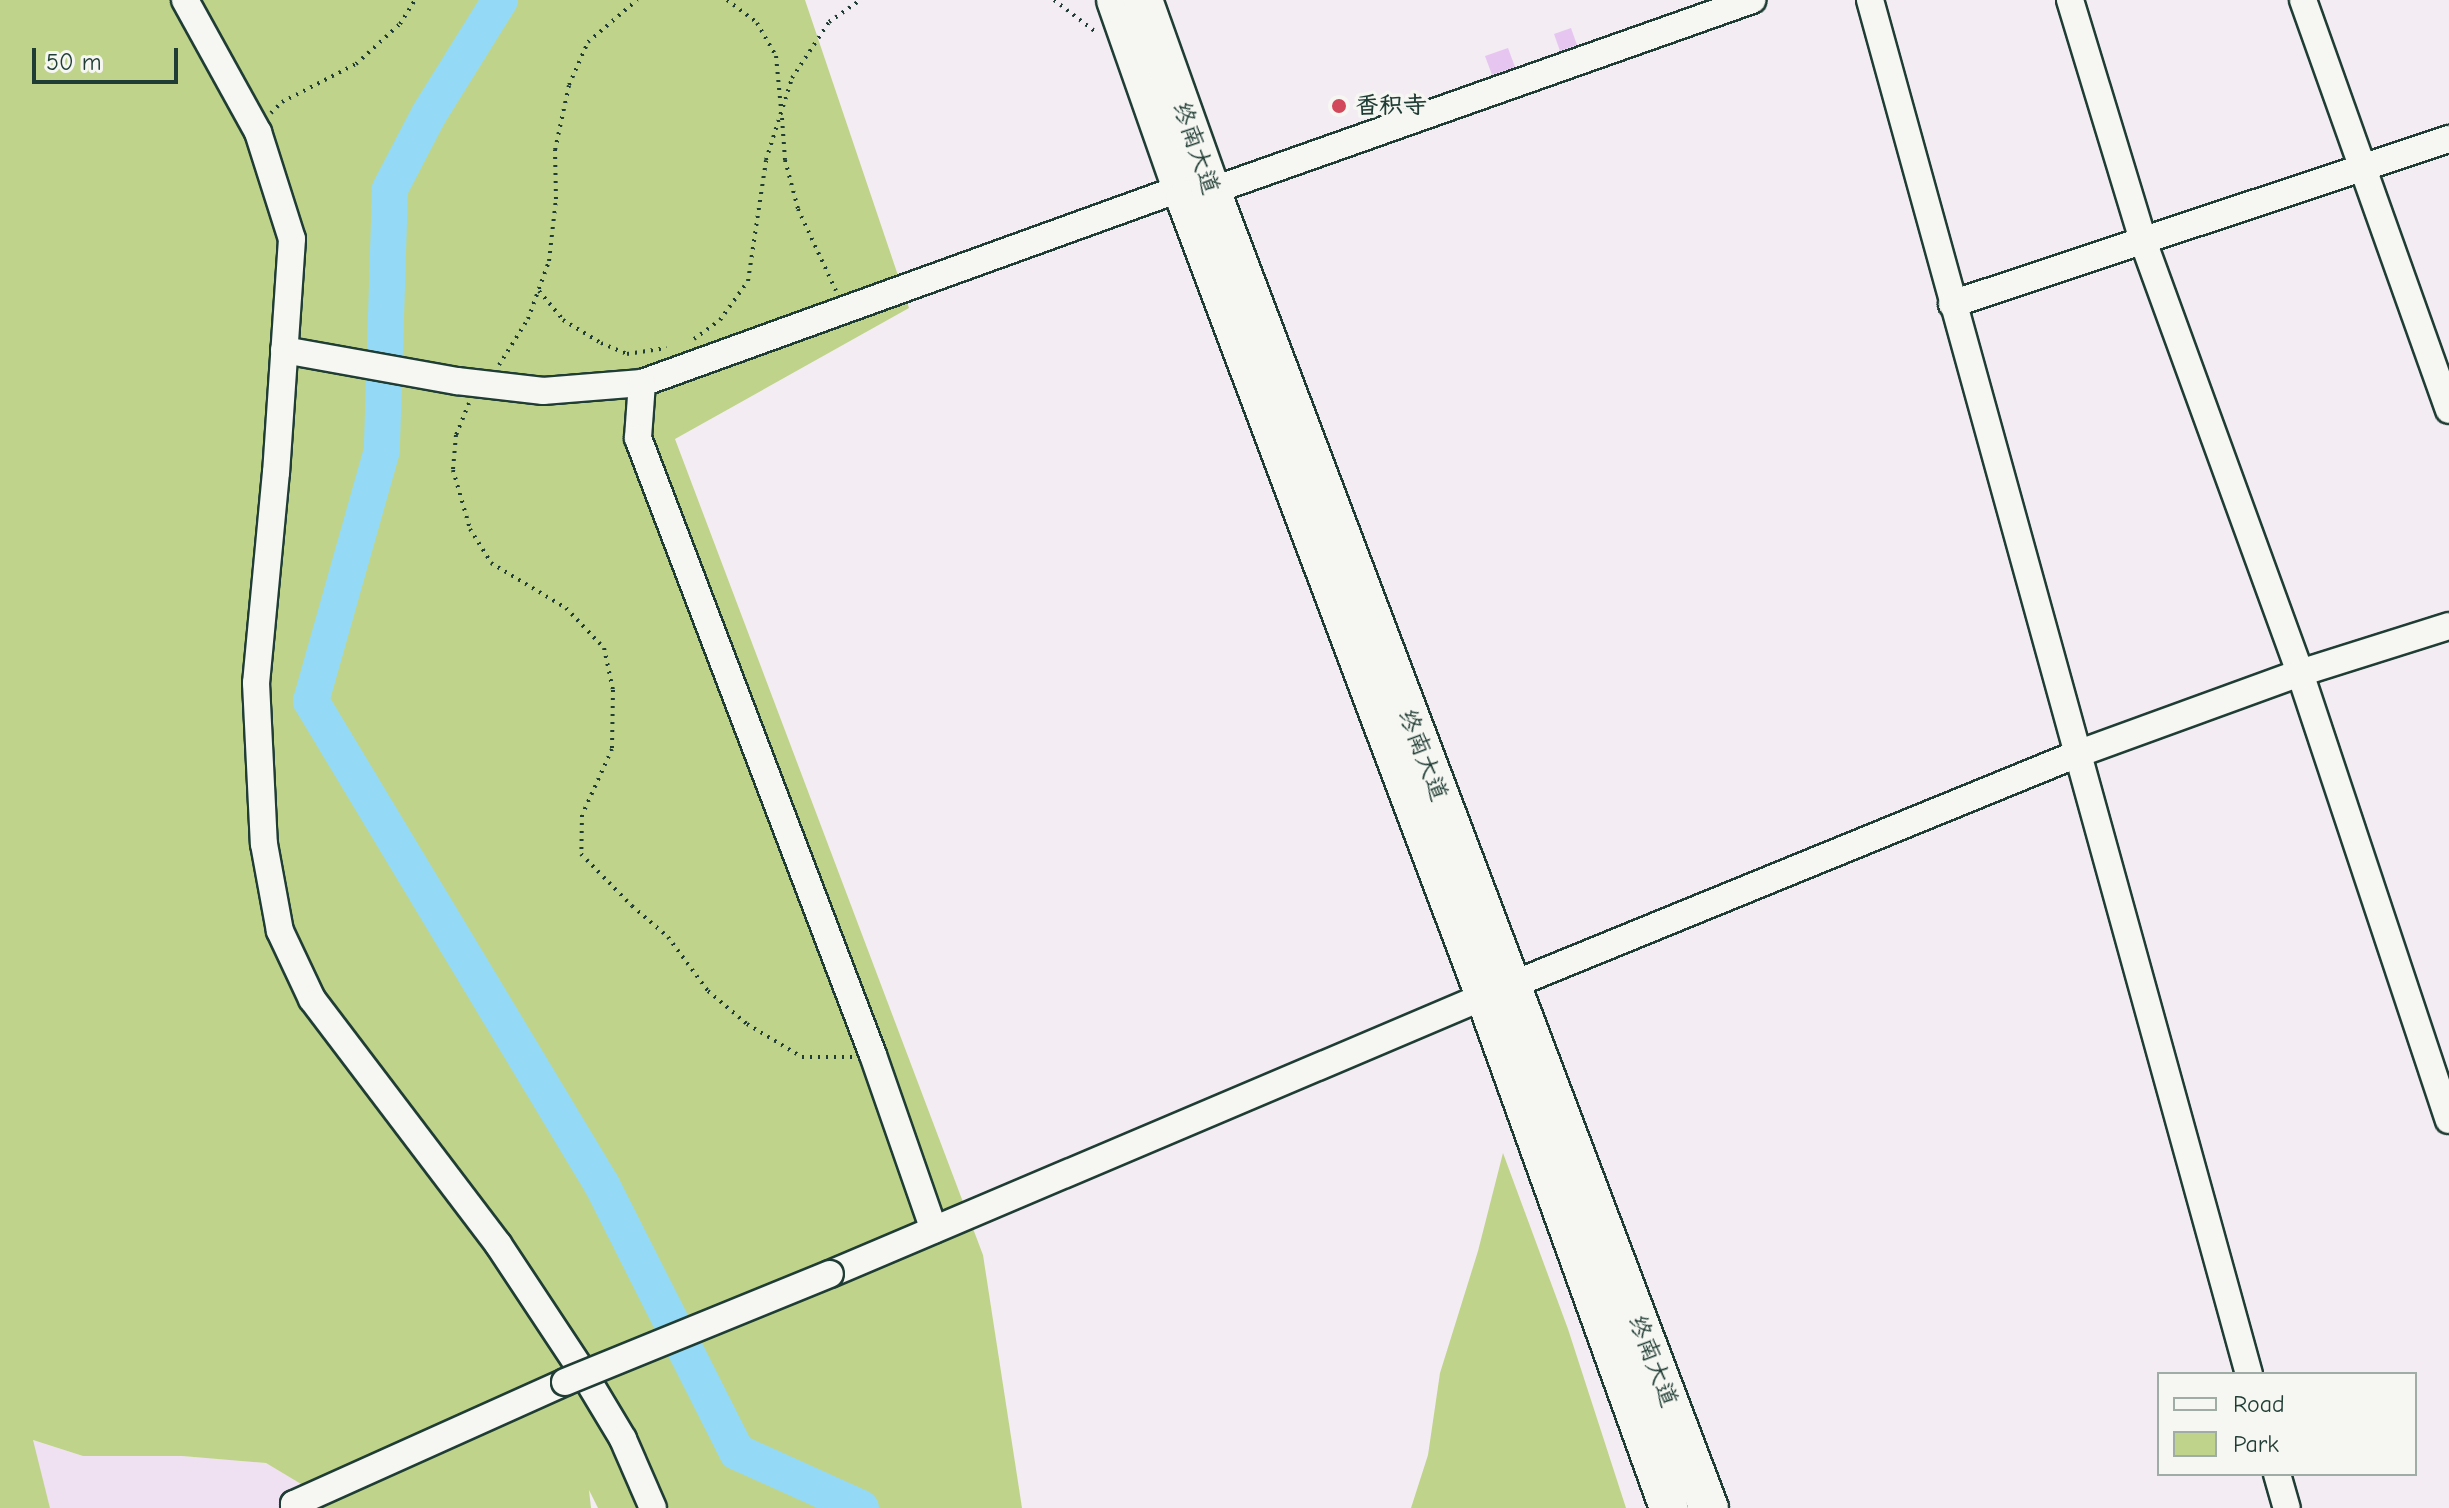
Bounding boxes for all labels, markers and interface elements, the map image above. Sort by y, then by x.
scale bar [36,32,182,82]
text: 50 m [46,48,102,76]
place label: 香积寺 [1355,92,1427,120]
marker: 香积寺 [1330,97,1348,115]
street label: 终南大道 [1167,98,1225,198]
street label: 终南大道 [1392,705,1454,805]
street label: 终南大道 [1622,1311,1684,1411]
legend [2157,1372,2417,1476]
text: Road [2233,1390,2285,1418]
text: Park [2233,1430,2279,1458]

